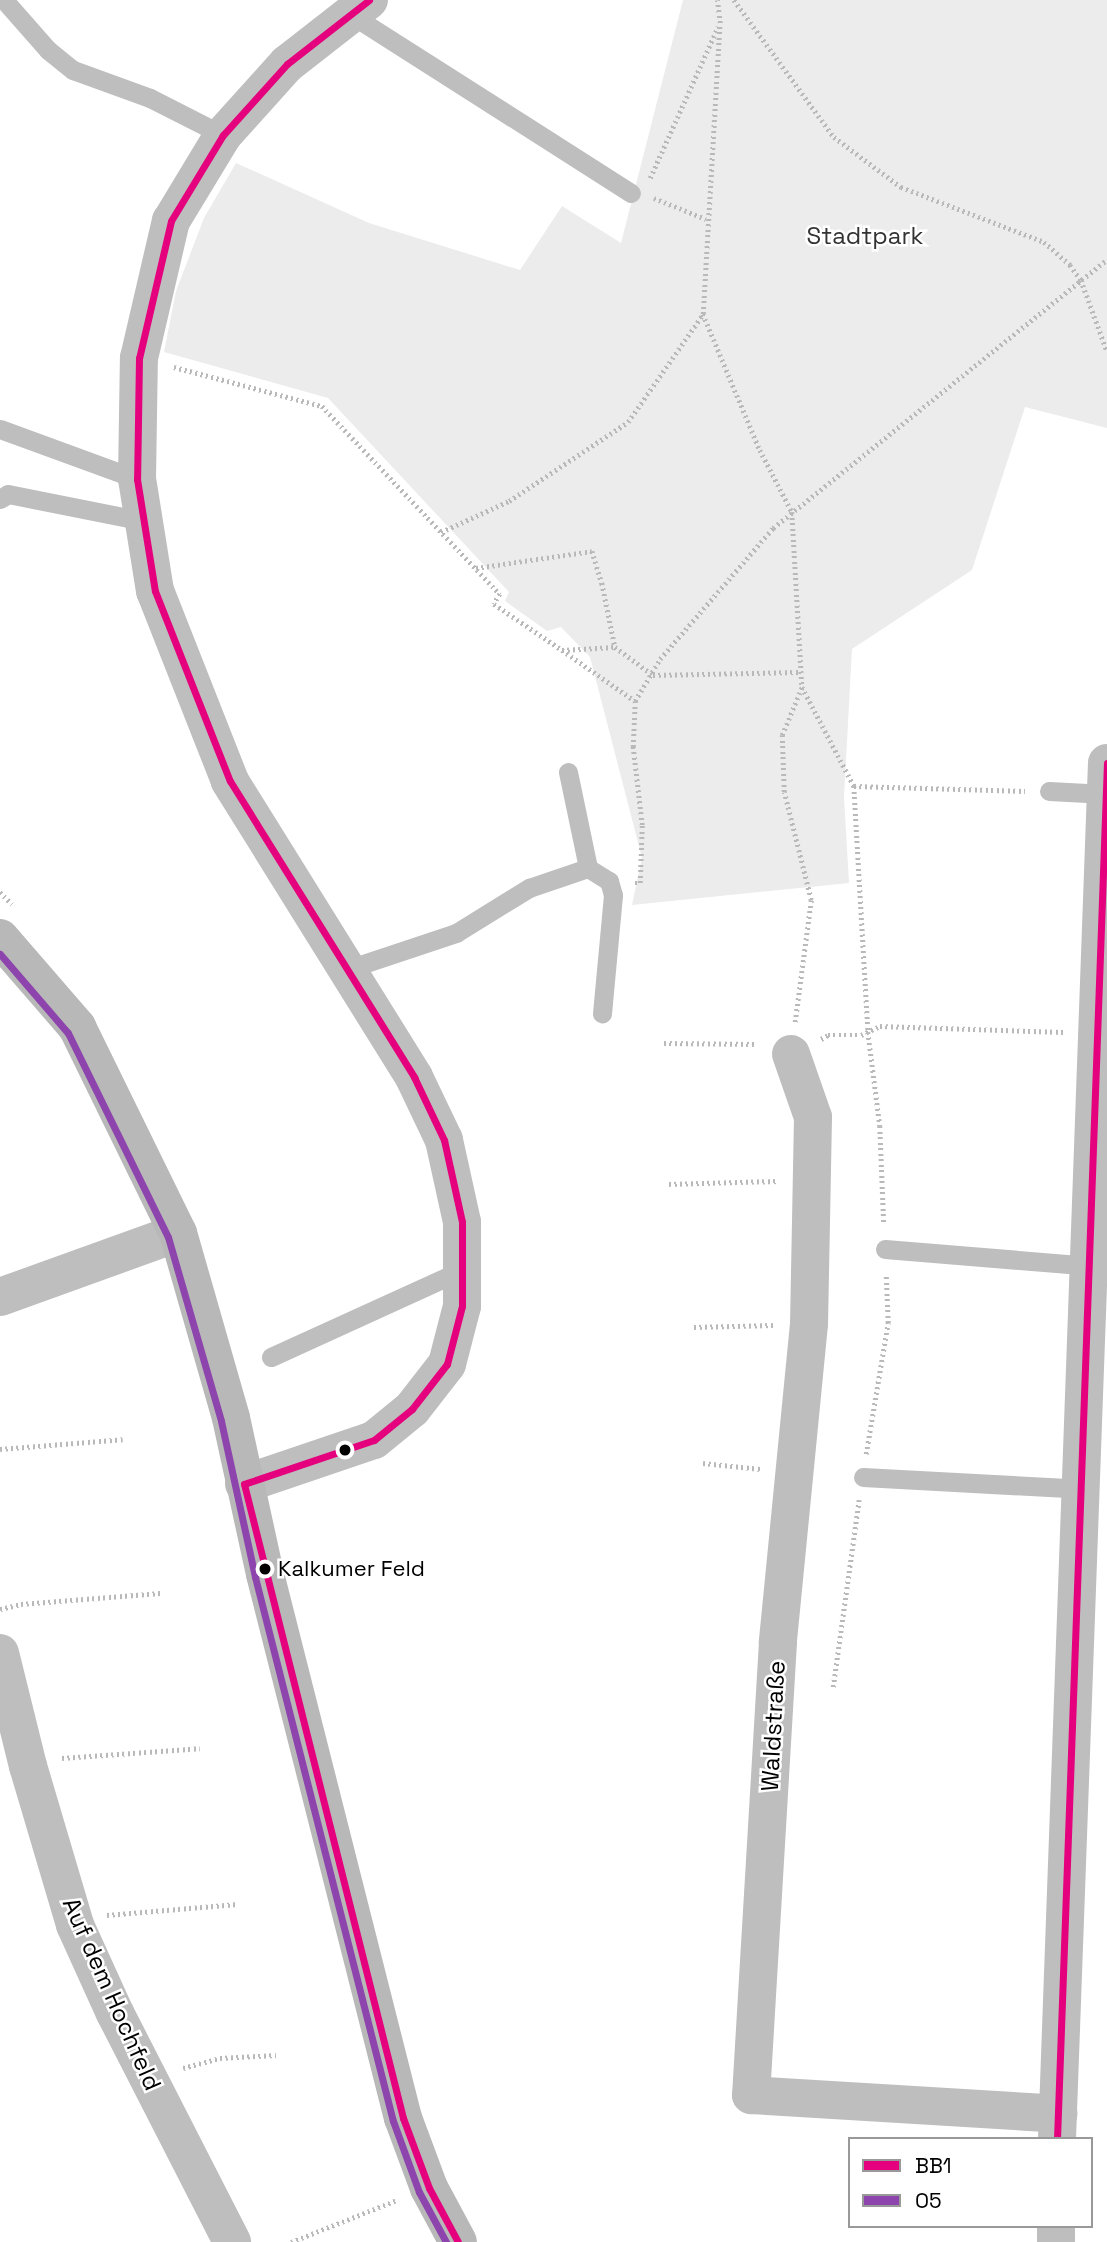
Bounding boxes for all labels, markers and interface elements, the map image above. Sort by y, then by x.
park label: Stadtpark [807,222,923,250]
unlabelled marker [338,1443,352,1457]
place label: Kalkumer Feld [278,1556,425,1582]
marker: Kalkumer Feld [258,1562,272,1576]
street label: Waldstraße [755,1660,791,1792]
street label: Auf dem Hochfeld [57,1893,167,2095]
legend [848,2137,1093,2228]
text: BB1 [915,2152,952,2179]
text: O5 [915,2187,942,2214]

